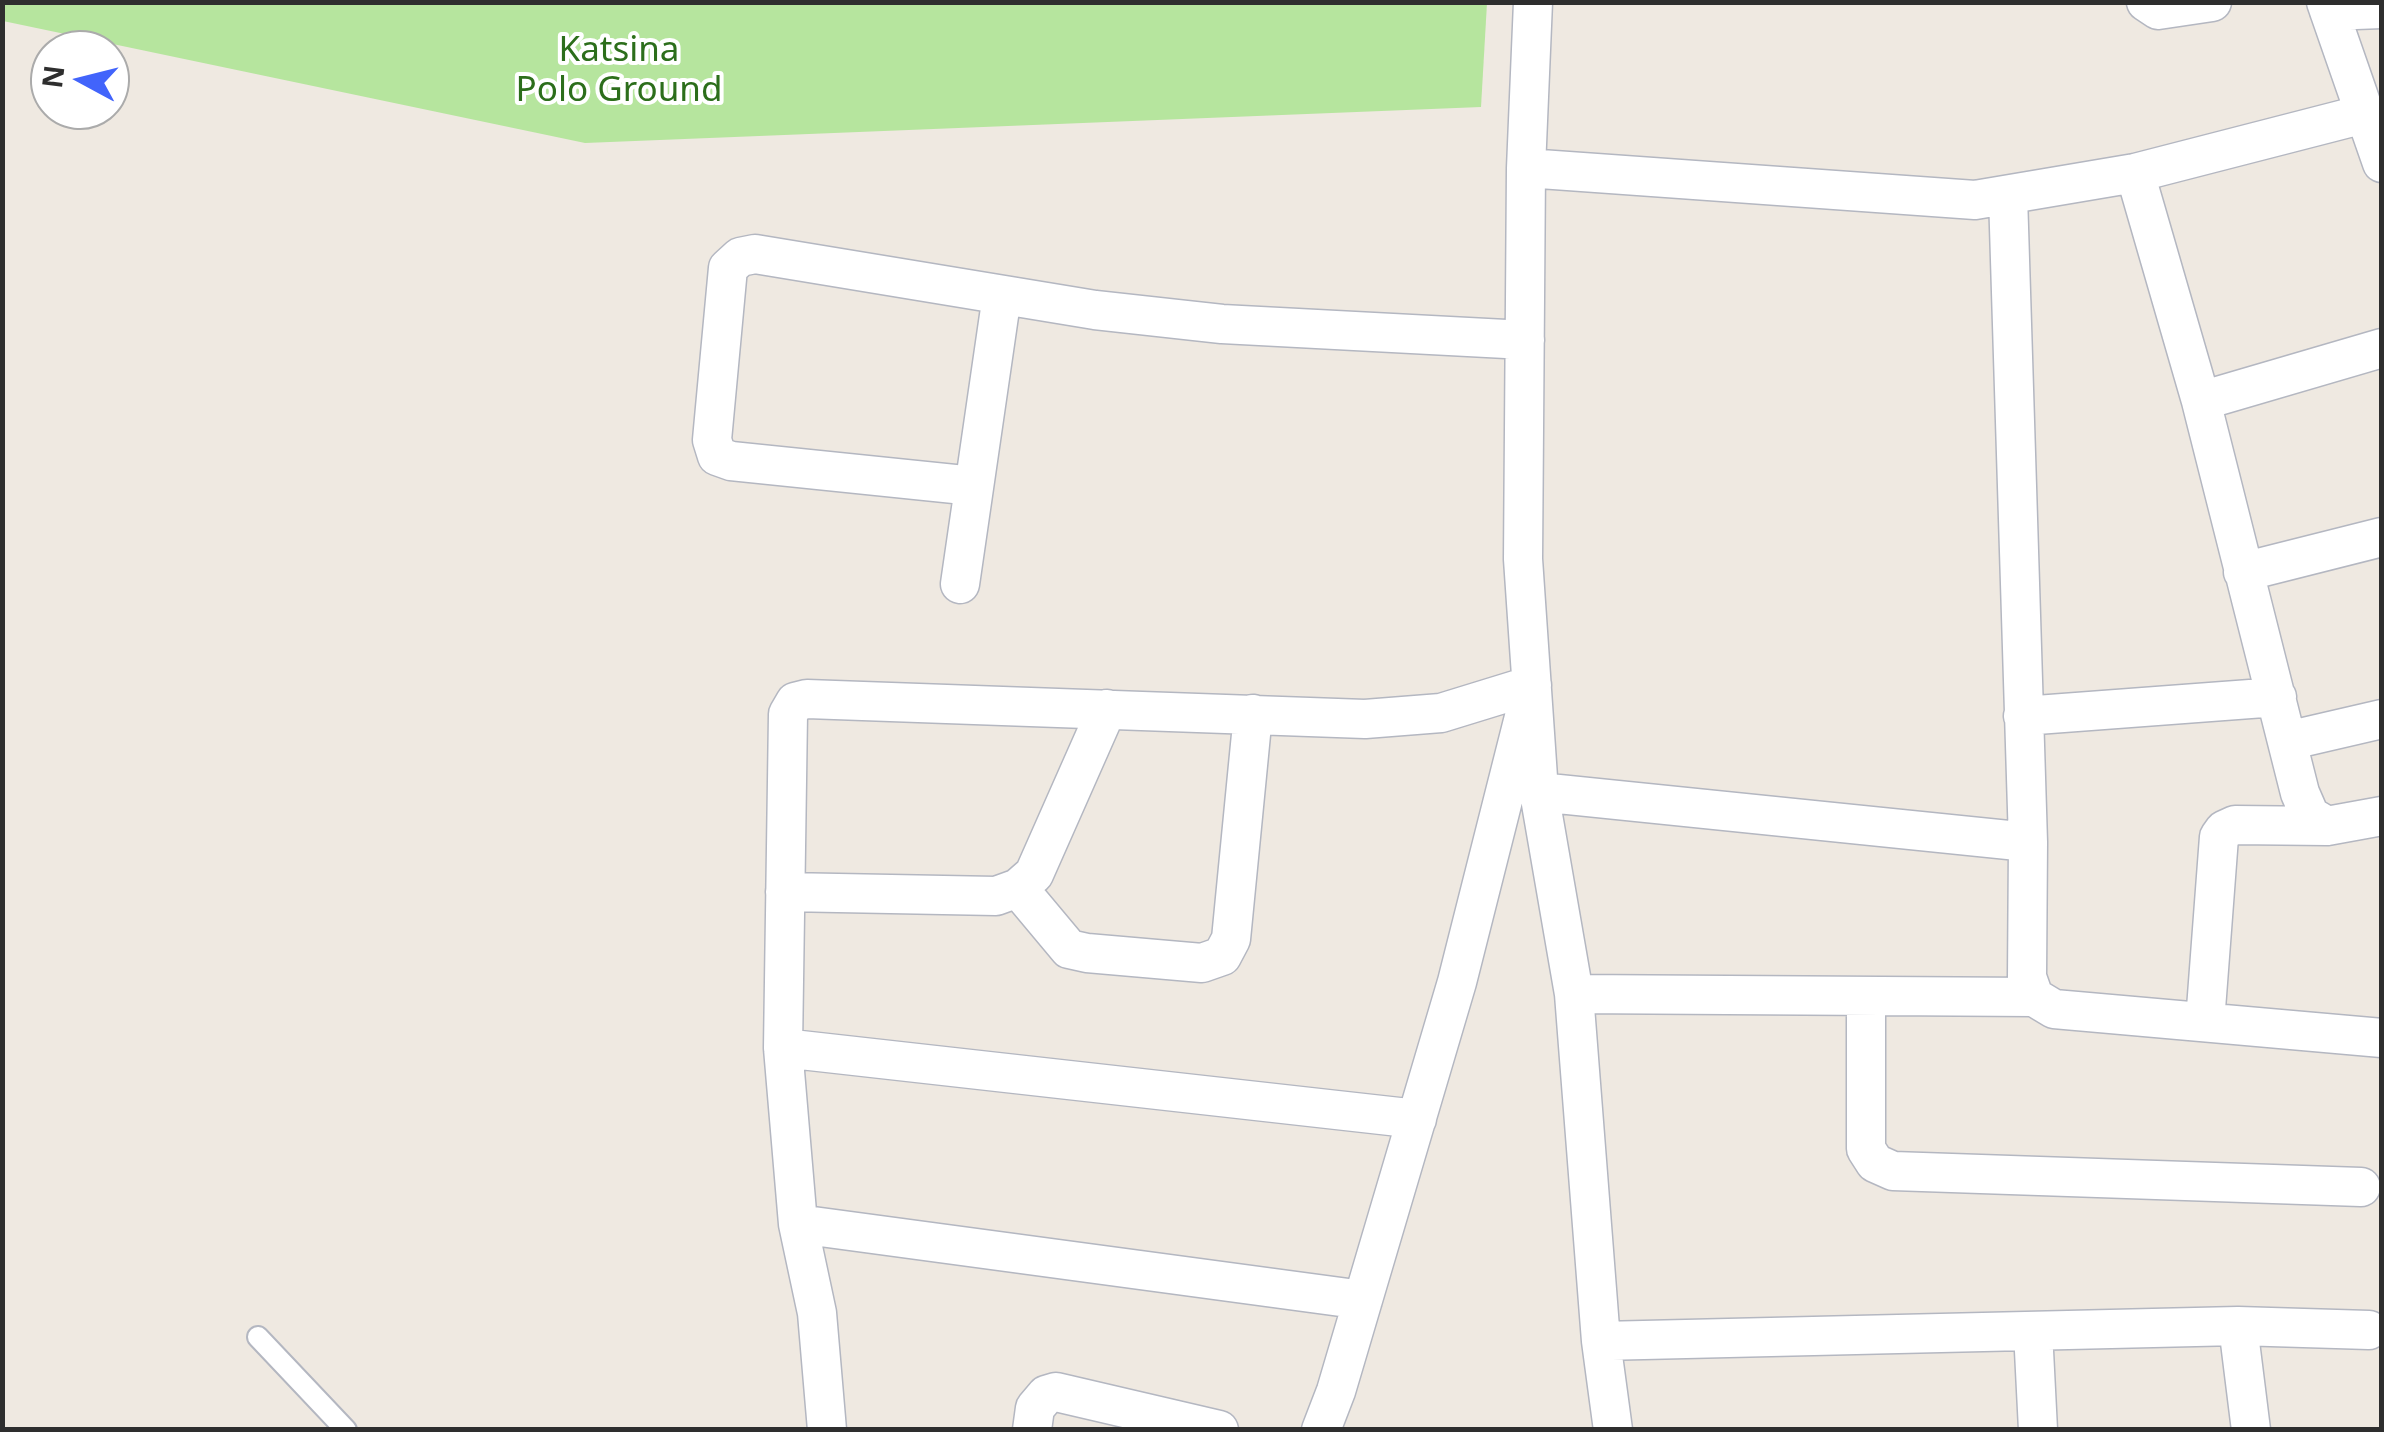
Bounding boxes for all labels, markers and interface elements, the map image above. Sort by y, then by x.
north arrow [30,30,130,130]
park label: Katsina Polo Ground [516,30,722,112]
text: N [32,63,72,90]

